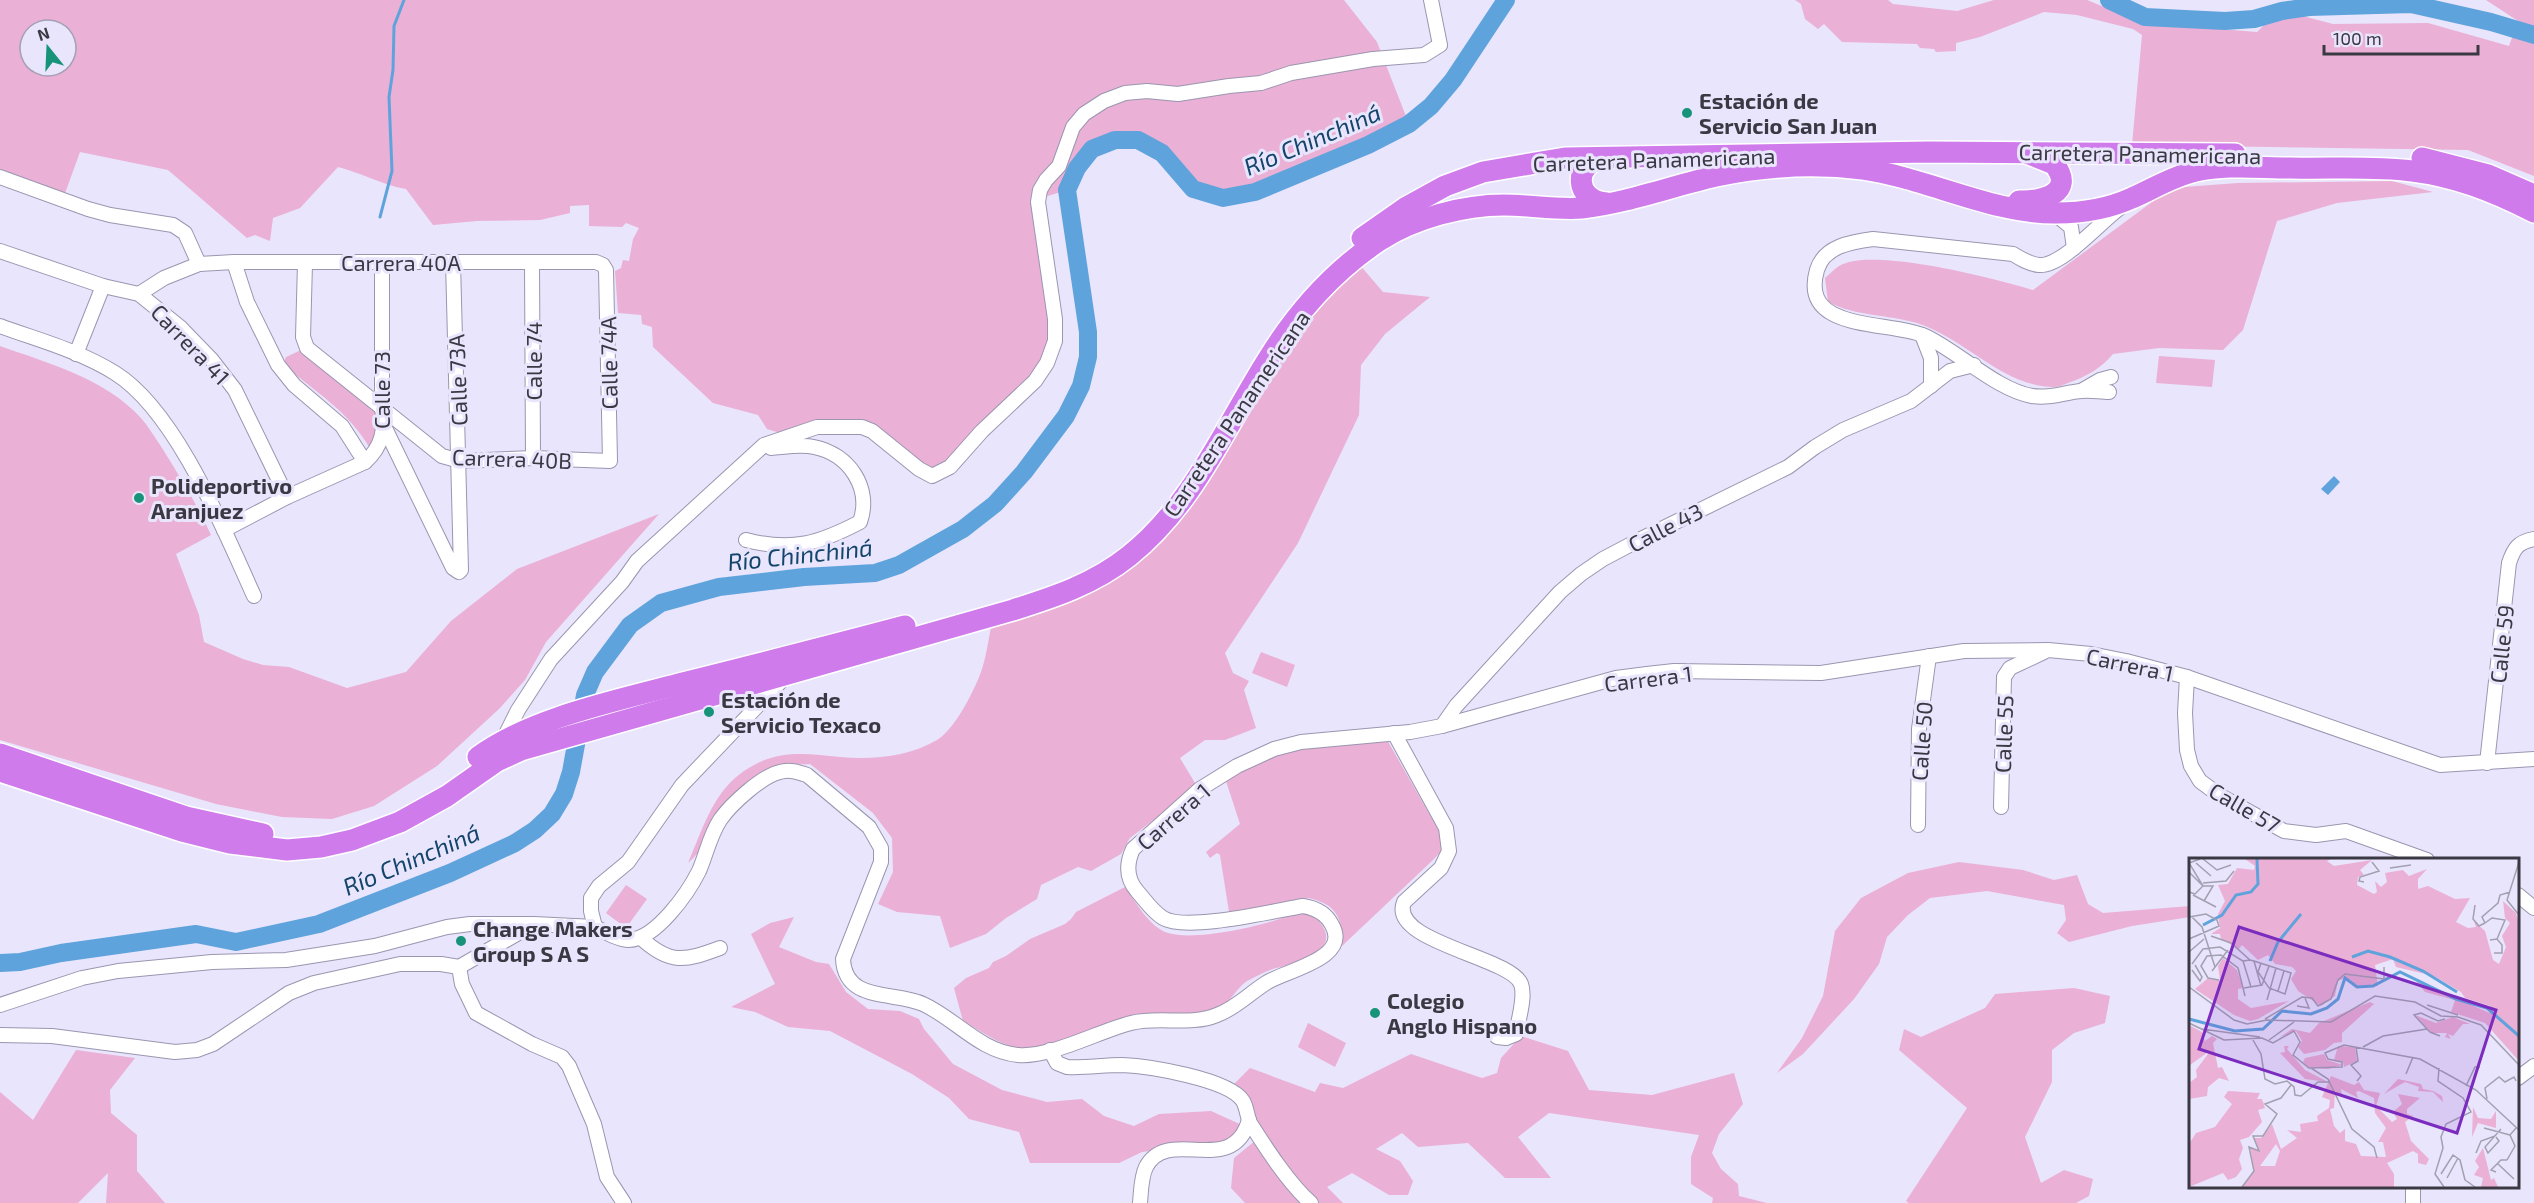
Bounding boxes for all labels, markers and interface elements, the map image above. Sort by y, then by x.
north arrow [18,18,78,78]
scale bar [2324,18,2478,56]
text: N [35,22,52,44]
text: 100 m [2333,27,2382,49]
place label: Estación de Servicio San Juan [1699,87,1877,138]
water label: Río Chinchiná [1239,97,1385,181]
marker: Estación de Servicio San Juan [1680,106,1694,120]
street label: Carretera Panamericana [2018,138,2262,168]
street label: Carretera Panamericana [1532,142,1776,176]
street label: Carrera 40A [341,249,461,275]
street label: Carrera 41 [146,298,236,390]
street label: Carretera Panamericana [1157,305,1315,521]
street label: Calle 74A [594,316,622,410]
street label: Calle 74 [520,321,546,401]
street label: Calle 73A [442,333,472,426]
street label: Calle 73 [368,351,394,429]
street label: Carrera 40B [452,443,572,473]
place label: Polideportivo Aranjuez [151,472,292,523]
marker: Polideportivo Aranjuez [132,491,146,505]
street label: Calle 43 [1623,497,1707,557]
water label: Río Chinchiná [726,532,874,576]
street label: Calle 59 [2484,603,2518,685]
street label: Carrera 1 [2084,642,2176,686]
street label: Carrera 1 [1603,660,1693,696]
place label: Estación de Servicio Texaco [721,686,881,737]
street label: Calle 55 [1989,695,2017,773]
street label: Calle 50 [1905,700,1937,782]
marker: Estación de Servicio Texaco [702,705,716,719]
street label: Calle 57 [2205,776,2285,838]
street label: Carrera 1 [1131,777,1215,855]
water label: Río Chinchiná [338,817,484,901]
inset map [2189,858,2519,1188]
place label: Change Makers Group S A S [473,915,633,966]
marker: Change Makers Group S A S [454,934,468,948]
place label: Colegio Anglo Hispano [1387,987,1537,1038]
marker: Colegio Anglo Hispano [1368,1006,1382,1020]

